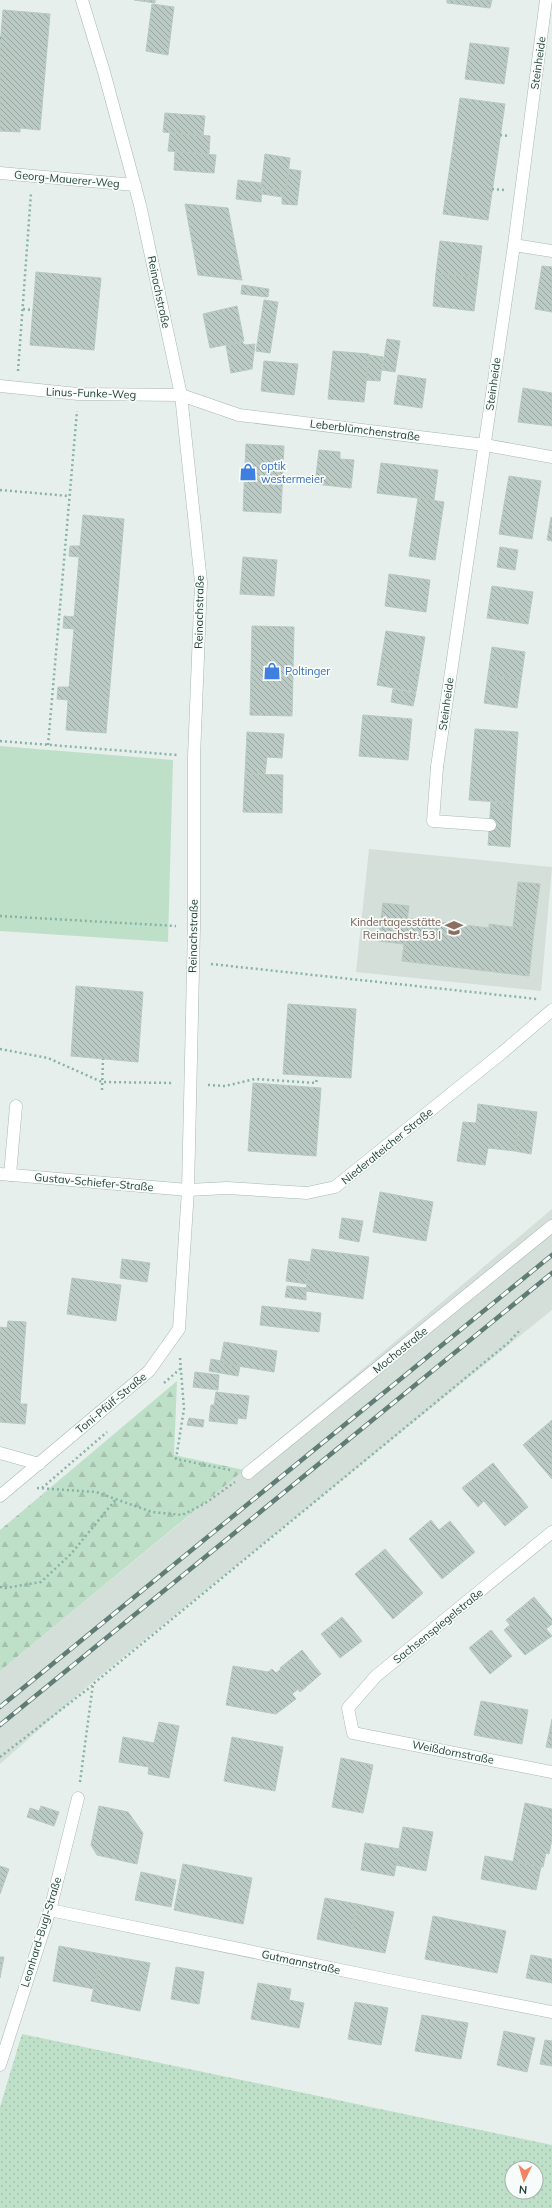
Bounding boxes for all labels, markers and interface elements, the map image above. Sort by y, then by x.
street label: Steinheide [527,36,549,90]
street label: Georg-Mauerer-Weg [14,167,120,191]
street label: Reinachstraße [144,254,174,330]
street label: Steinheide [482,357,504,411]
street label: Linus-Funke-Weg [46,384,136,402]
street label: Leberblümchenstraße [309,416,421,444]
place label: optik westermeier [261,459,324,486]
shop icon: optik westermeier [238,462,258,482]
street label: Reinachstraße [191,575,207,649]
shop icon: Poltinger [262,661,282,681]
place label: Poltinger [285,664,330,678]
street label: Steinheide [435,677,457,731]
street label: Reinachstraße [185,899,201,973]
place label: Kindertagesstätte Reinachstr. 53 I [350,915,441,942]
school or university icon: Kindertagesstätte Reinachstr. 53 I [444,918,464,938]
street label: Niederalteicher Straße [338,1105,436,1187]
street label: Gustav-Schiefer-Straße [34,1170,154,1194]
street label: Mochostraße [370,1324,430,1376]
street label: Toni-Pfülf-Straße [73,1369,149,1437]
street label: Sachsenspiegelstraße [390,1585,486,1667]
street label: Weißdornstraße [411,1737,495,1767]
street label: Leonhard-Bugl-Straße [18,1875,64,1989]
street label: Gutmannstraße [260,1947,342,1977]
north arrow [504,2160,544,2200]
text: N [518,2183,528,2197]

